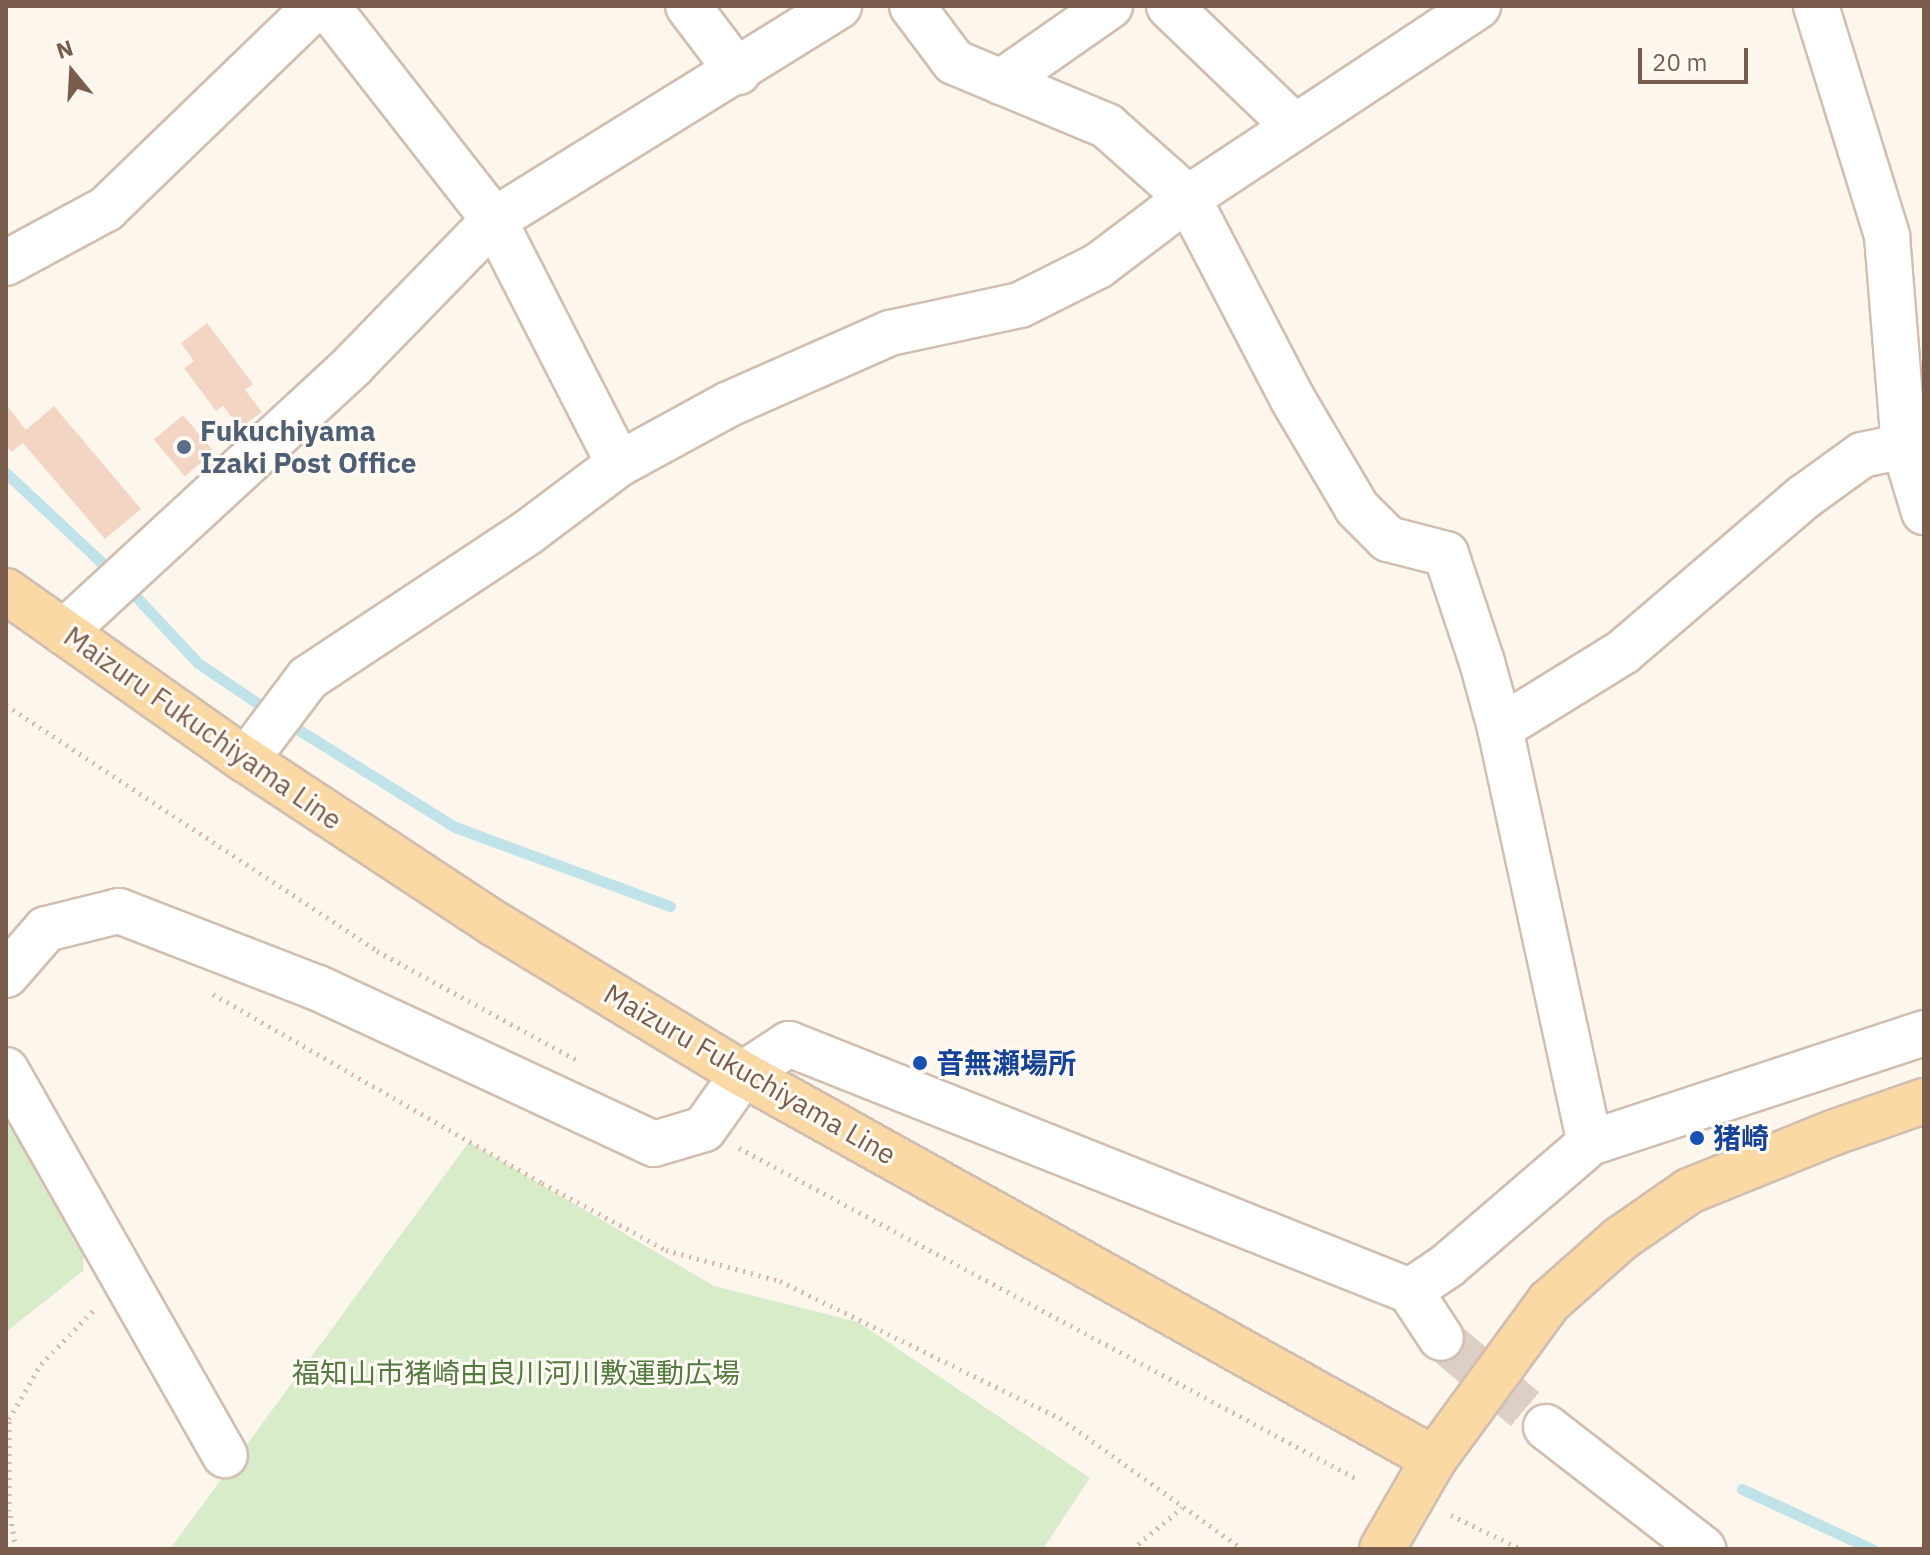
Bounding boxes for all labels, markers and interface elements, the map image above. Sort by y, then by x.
north arrow [32,32,112,112]
text: N [52,32,76,65]
scale bar [1642,32,1752,82]
text: 20 m [1652,46,1707,78]
place label: Fukuchiyama Izaki Post Office [200,414,417,480]
marker: Fukuchiyama Izaki Post Office [175,438,193,456]
street label: Maizuru Fukuchiyama Line [58,619,348,837]
street label: Maizuru Fukuchiyama Line [598,977,902,1171]
place label: 音無瀬場所 [936,1046,1076,1080]
marker: 音無瀬場所 [911,1054,929,1072]
place label: 猪崎 [1713,1121,1769,1155]
marker: 猪崎 [1688,1129,1706,1147]
park label: 福知山市猪崎由良川河川敷運動広場 [292,1356,740,1390]

